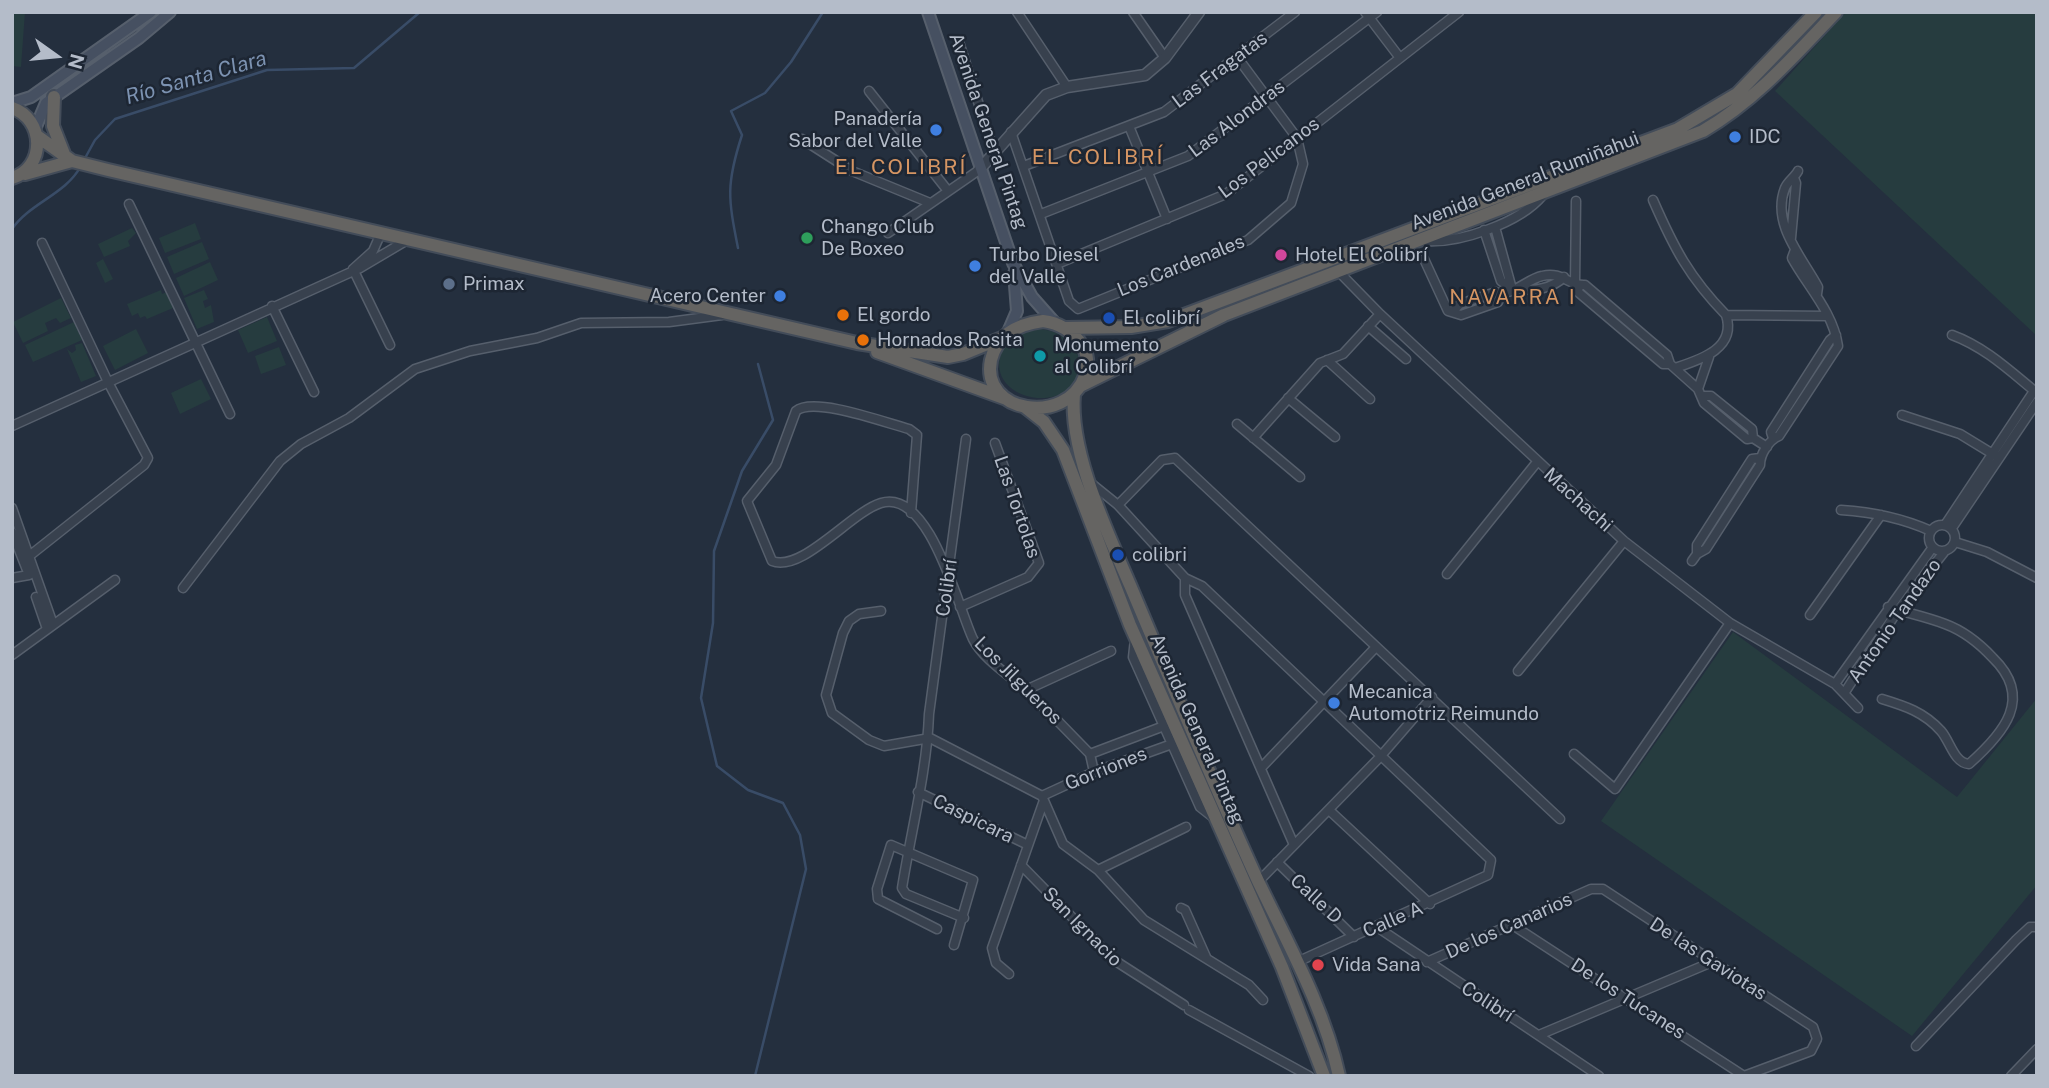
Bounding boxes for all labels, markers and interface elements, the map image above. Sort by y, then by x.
north arrow [21,21,91,91]
street label: Las Fragatas [1168,27,1272,113]
street label: Avenida General Pintag [944,30,1032,232]
water label: Río Santa Clara [123,46,269,110]
text: N [64,51,89,71]
street label: Las Alondras [1184,75,1290,163]
place label: Panadería Sabor del Valle [788,108,922,152]
street label: Los Pelicanos [1214,113,1324,203]
marker: Panadería Sabor del Valle [928,122,944,138]
place label: IDC [1749,126,1781,148]
street label: Avenida General Rumiñahui [1408,127,1642,235]
marker: IDC [1727,129,1743,145]
district label: EL COLIBRÍ [1033,145,1163,171]
district label: EL COLIBRÍ [836,155,966,181]
place label: Chango Club De Boxeo [821,216,934,260]
marker: Chango Club De Boxeo [799,230,815,246]
street label: Los Cardenales [1114,230,1248,302]
place label: Turbo Diesel del Valle [989,244,1099,288]
place label: Hotel El Colibrí [1295,244,1428,266]
marker: Hotel El Colibrí [1273,247,1289,263]
marker: Turbo Diesel del Valle [967,258,983,274]
place label: Primax [463,273,525,295]
marker: Primax [441,276,457,292]
place label: Acero Center [649,285,766,307]
district label: NAVARRA I [1450,285,1576,311]
marker: Acero Center [772,288,788,304]
place label: El gordo [857,304,931,326]
marker: El gordo [835,307,851,323]
place label: El colibrí [1123,307,1200,329]
marker: El colibrí [1101,310,1117,326]
place label: Hornados Rosita [877,329,1023,351]
marker: Hornados Rosita [855,332,871,348]
place label: Monumento al Colibrí [1054,334,1159,378]
marker: Monumento al Colibrí [1032,348,1048,364]
street label: Las Tortolas [989,453,1045,561]
street label: Machachi [1539,463,1617,537]
place label: colibri [1132,544,1187,566]
marker: colibri [1110,547,1126,563]
street label: Antonio Tandazo [1844,555,1946,687]
street label: Colibrí [932,558,962,618]
street label: Avenida General Pintag [1145,630,1249,828]
street label: Los Jilgueros [969,632,1067,730]
place label: Mecanica Automotriz Reimundo [1348,681,1539,725]
marker: Mecanica Automotriz Reimundo [1326,695,1342,711]
street label: Gorriones [1062,742,1150,796]
street label: Caspicara [929,790,1017,848]
street label: Calle D [1285,869,1347,929]
street label: San Ignacio [1038,883,1126,971]
street label: De los Canarios [1442,888,1576,964]
street label: Calle A [1360,897,1426,943]
street label: De las Gaviotas [1645,913,1771,1005]
street label: De los Tucanes [1566,953,1690,1045]
place label: Vida Sana [1332,954,1421,976]
marker: Vida Sana [1310,957,1326,973]
street label: Colibrí [1457,977,1517,1027]

